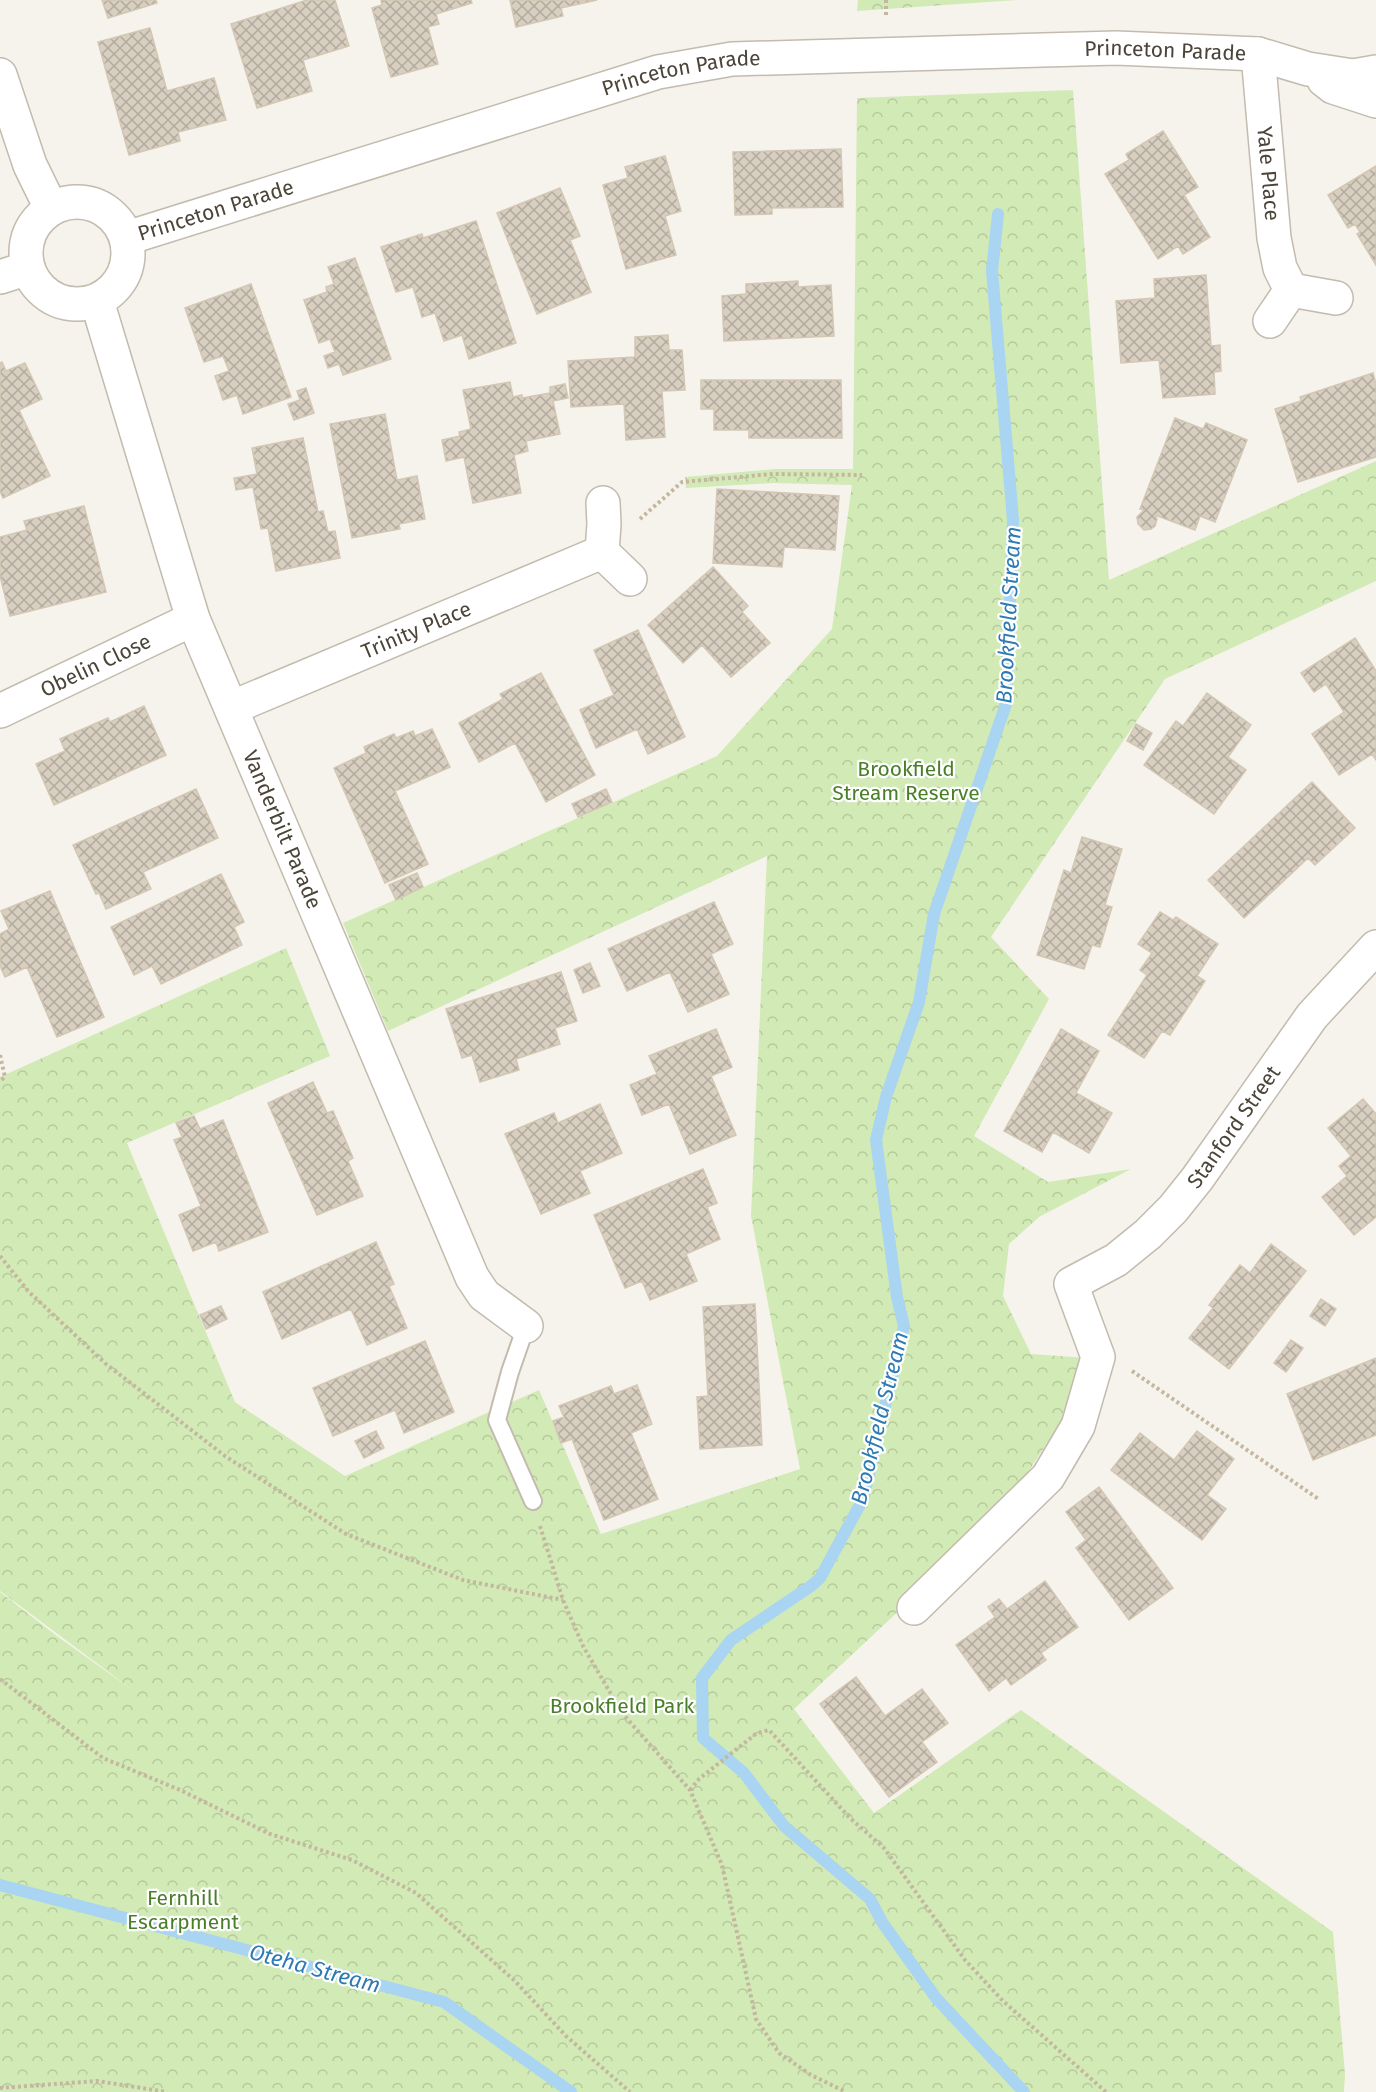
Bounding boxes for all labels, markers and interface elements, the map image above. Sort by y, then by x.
street label: Princeton Parade [1084,35,1247,66]
street label: Princeton Parade [598,45,761,102]
street label: Yale Place [1251,125,1285,222]
street label: Princeton Parade [135,174,297,247]
water label: Brookfield Stream [990,526,1027,704]
street label: Trinity Place [358,596,475,665]
street label: Obelin Close [36,628,155,703]
street label: Vanderbilt Parade [237,746,327,913]
park label: Brookfield Stream Reserve [832,756,980,806]
street label: Stanford Street [1182,1060,1286,1194]
water label: Brookfield Stream [845,1329,914,1507]
park label: Brookfield Park [550,1693,695,1719]
park label: Fernhill Escarpment [127,1885,239,1935]
water label: Oteha Stream [246,1938,383,1999]

